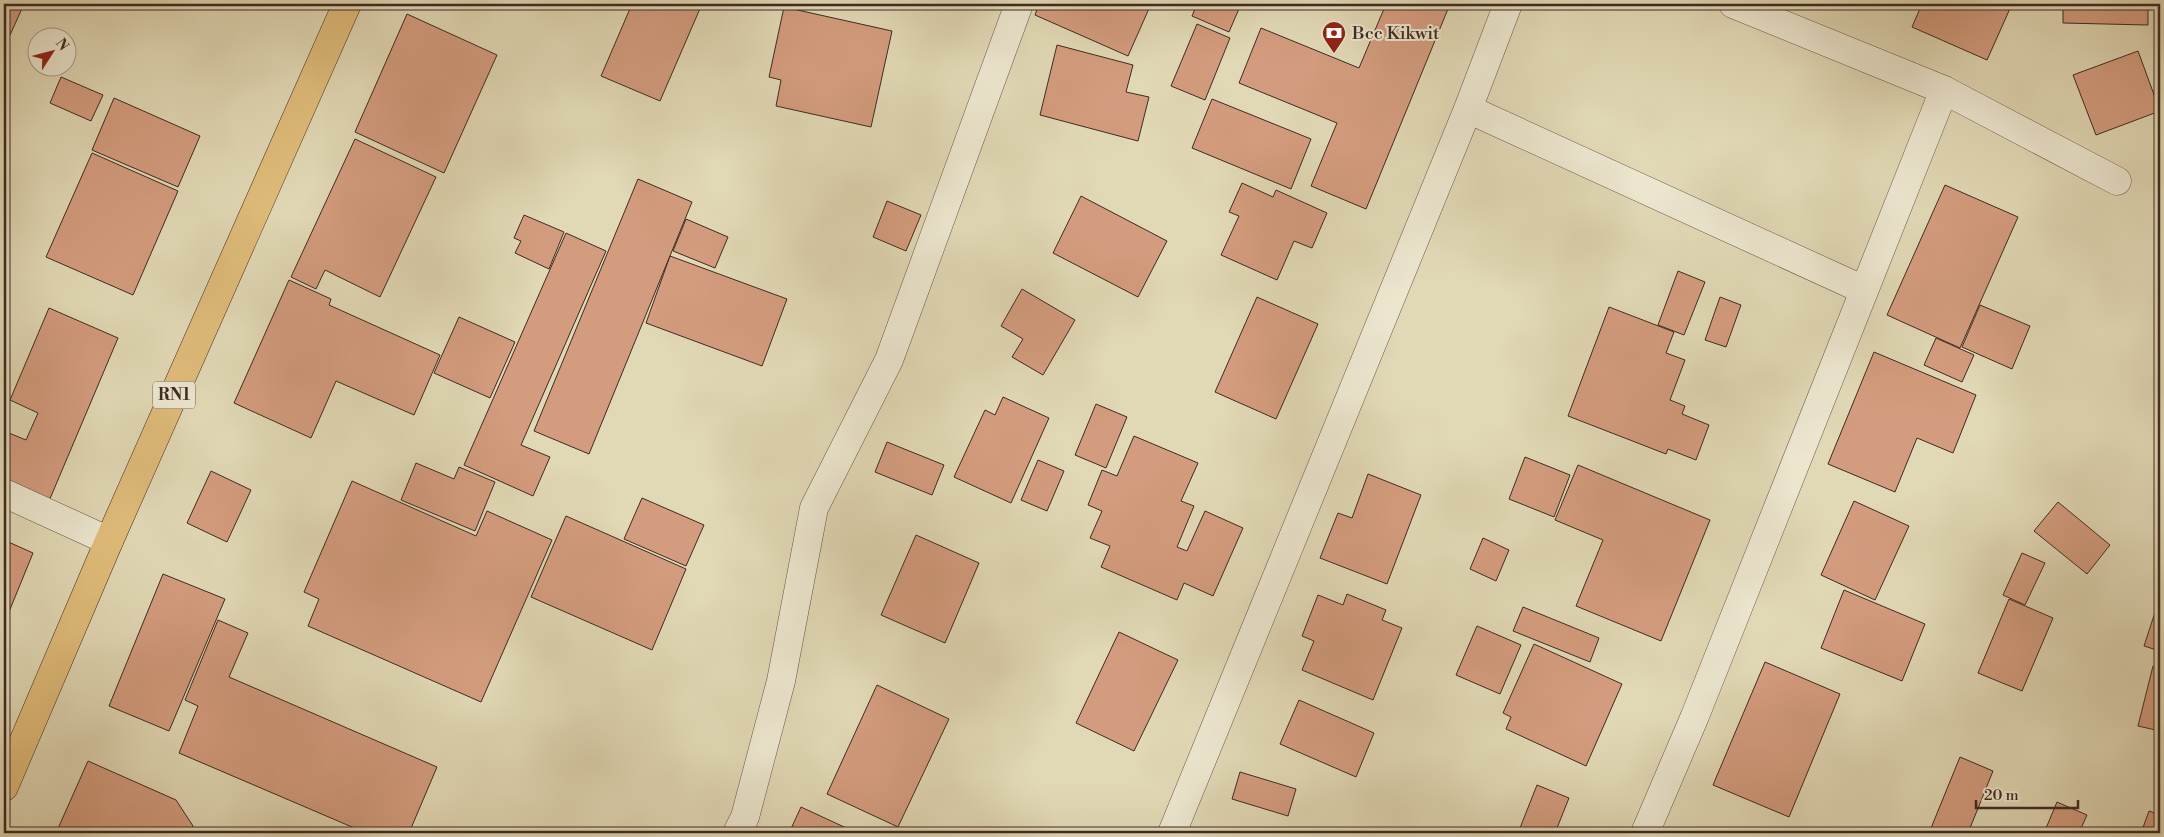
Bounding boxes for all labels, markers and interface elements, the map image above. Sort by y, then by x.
bank icon: Bcc Kikwit [1321,20,1347,54]
place label: Bcc Kikwit [1351,22,1440,45]
north arrow [28,28,78,78]
text: N [51,35,72,55]
road number: RN1 [153,382,195,408]
scale bar [1976,777,2079,809]
text: 20 m [1984,786,2019,805]

